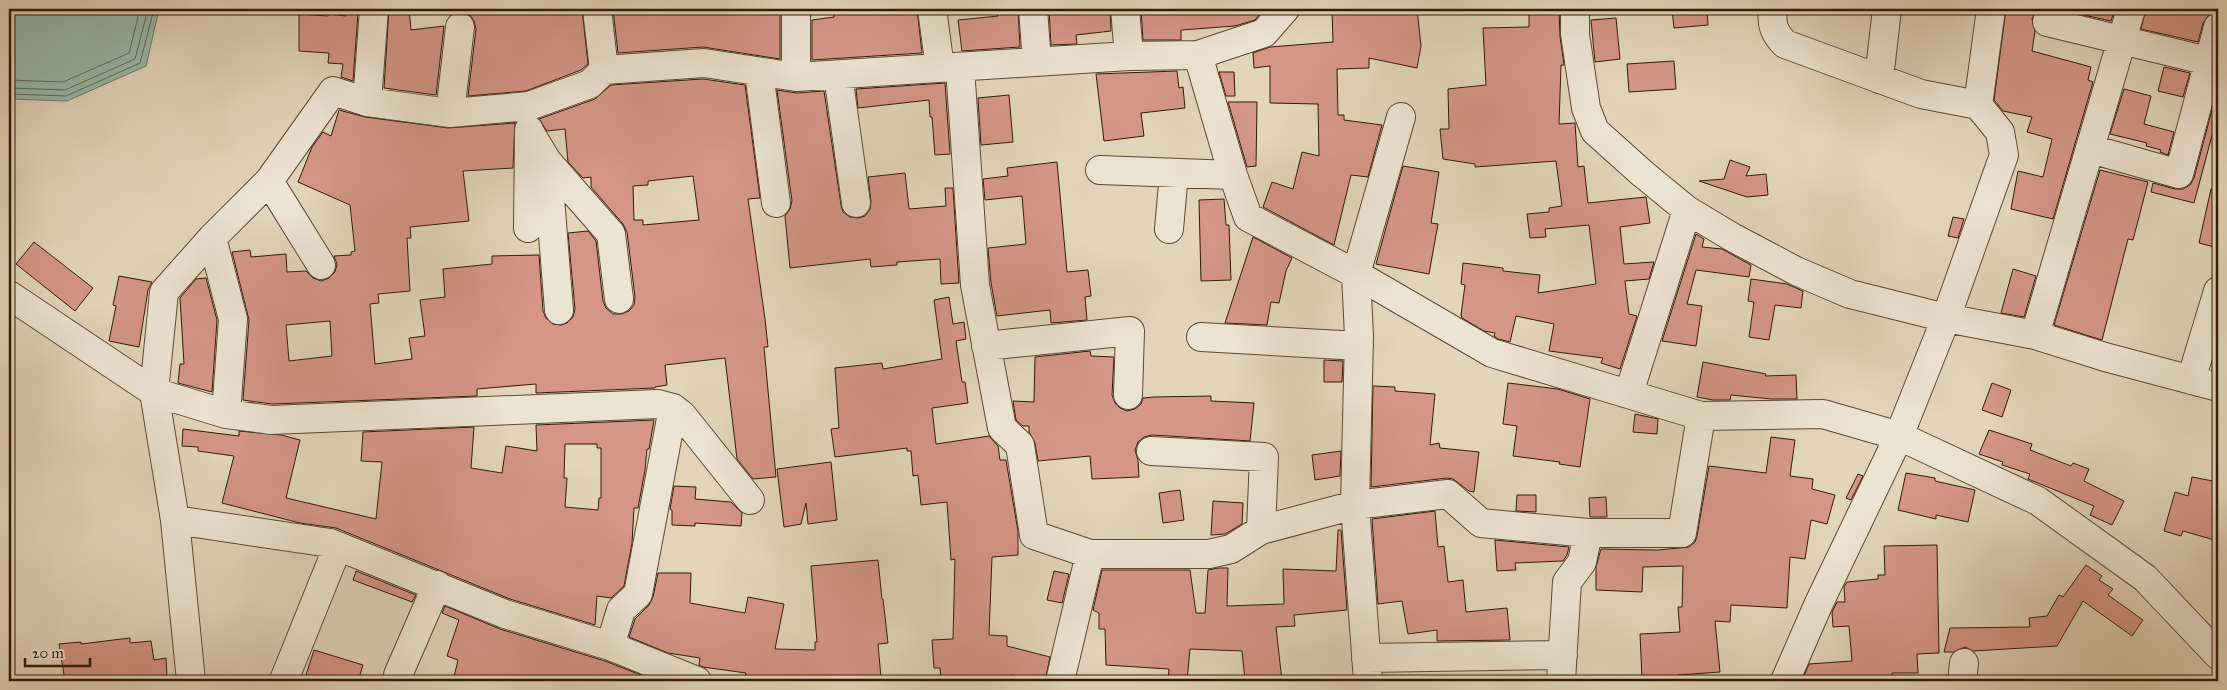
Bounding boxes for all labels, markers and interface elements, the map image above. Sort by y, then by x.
scale bar [25,635,90,667]
text: 20 m [32,644,64,662]

